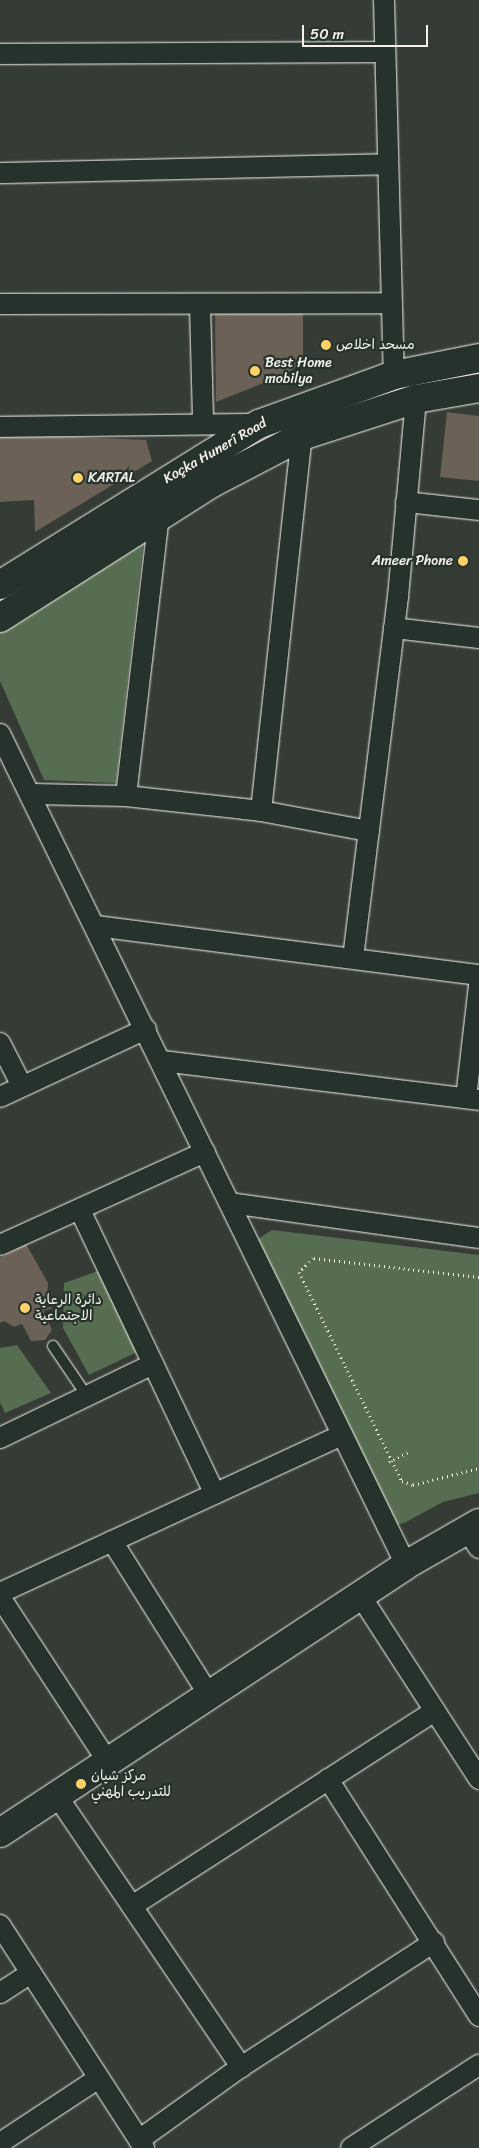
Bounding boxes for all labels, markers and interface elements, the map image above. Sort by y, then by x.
scale bar [304,15,430,47]
text: 50 m [310,21,344,47]
place label: مسحد اخلاص [336,337,415,353]
marker: مسحد اخلاص [320,339,332,351]
place label: Best Home mobilya [265,355,332,388]
marker: Best Home mobilya [249,365,261,377]
street label: Koçka Hunerî Road [160,415,270,487]
place label: KARTAL [88,470,135,486]
marker: KARTAL [72,472,84,484]
place label: Ameer Phone [372,553,453,569]
marker: Ameer Phone [457,555,469,567]
place label: دائرة الرعاية الاجتماعية [35,1292,102,1324]
marker: دائرة الرعاية الاجتماعية [19,1302,31,1314]
place label: مركز شيان للتدريب المهني [91,1768,171,1800]
marker: مركز شيان للتدريب المهني [75,1778,87,1790]

